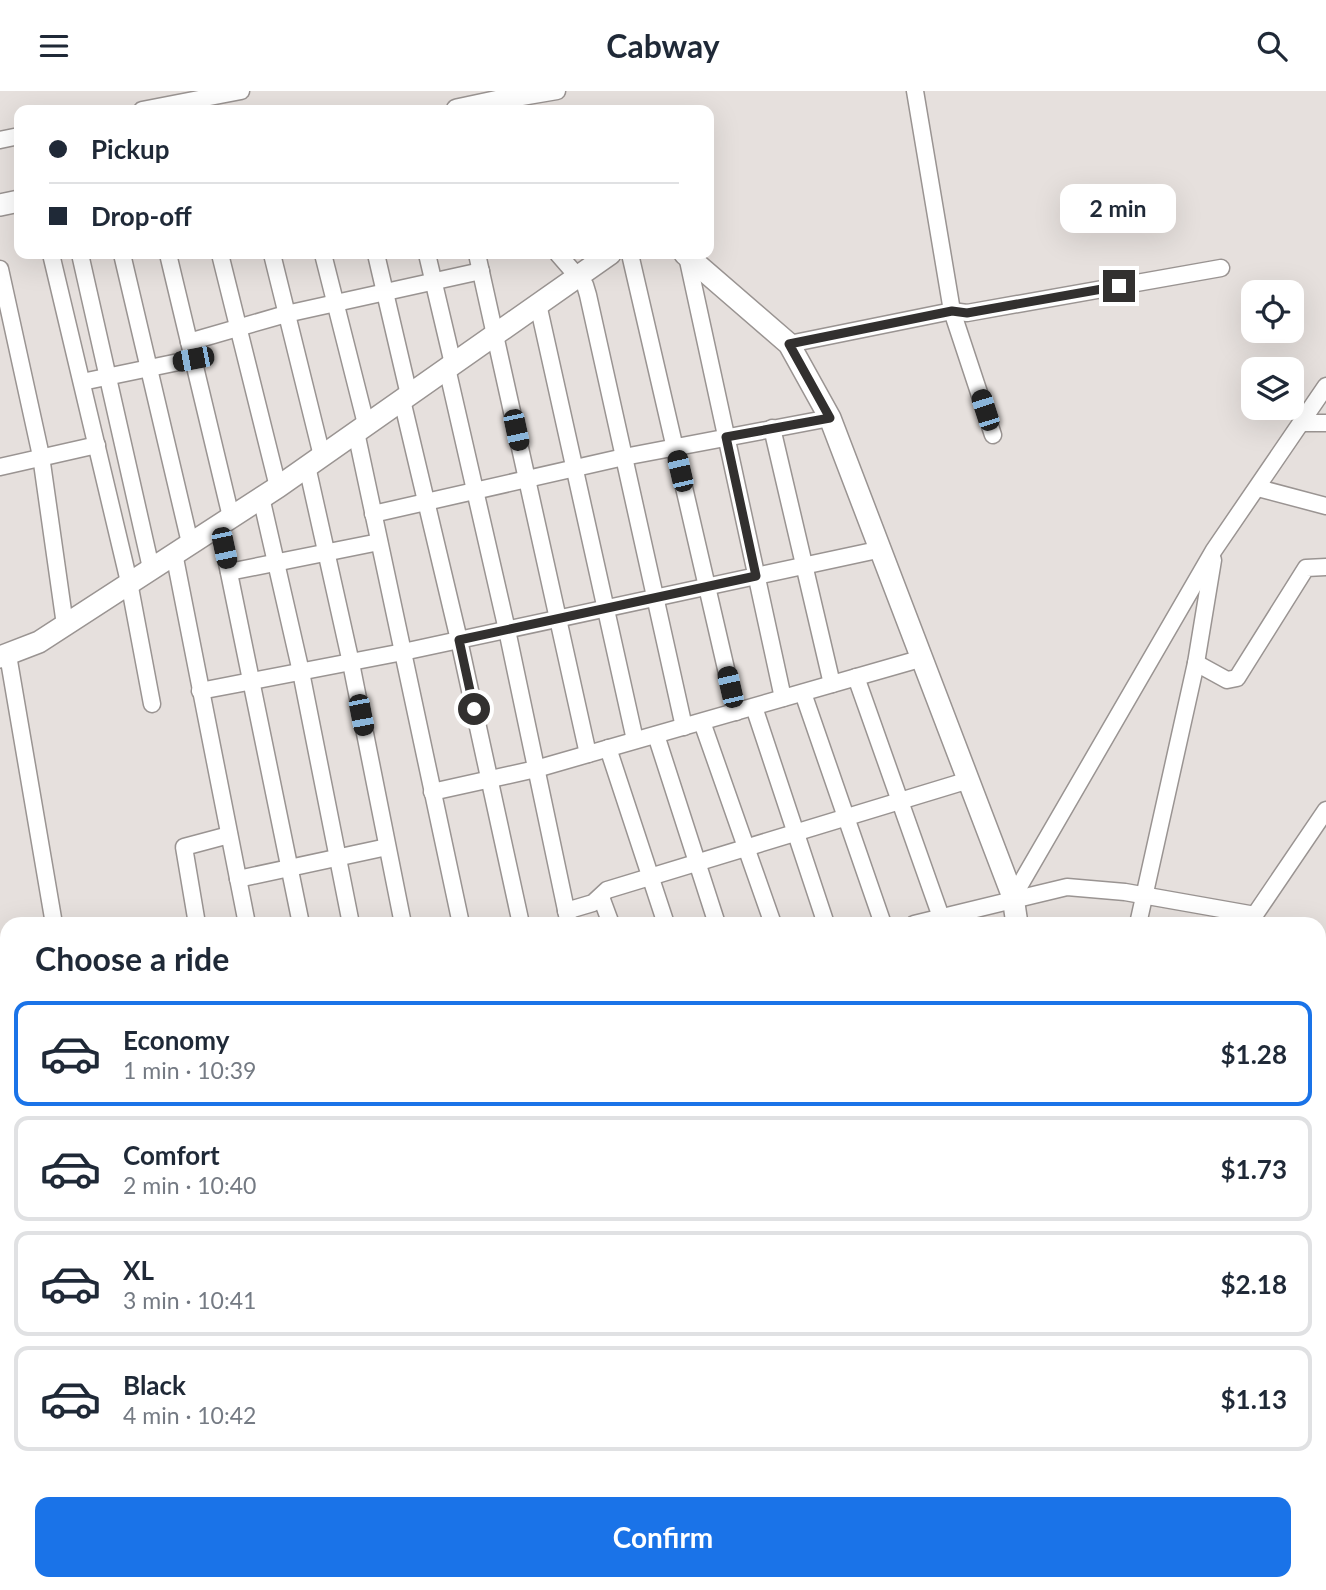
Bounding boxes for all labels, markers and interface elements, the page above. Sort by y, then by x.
text: Cabway [606,26,720,65]
icon: menu [35,27,73,65]
icon: search [1253,27,1291,65]
text: Pickup [91,133,170,165]
callout: 2 min [1061,185,1177,233]
text: 2 min [1089,194,1147,222]
text: Drop-off [91,200,192,232]
route end [1103,270,1135,302]
map controls [1241,280,1304,420]
button: locate [1241,280,1304,343]
car [171,345,216,373]
button: layers [1241,357,1304,420]
car [969,387,1002,433]
car [502,407,531,453]
car [666,448,695,494]
car [210,525,239,571]
car [716,664,745,710]
car [347,692,376,738]
route start [458,693,490,725]
text: Choose a ride [35,939,229,978]
icon: car [39,1022,102,1085]
text: Economy [123,1024,229,1056]
text: $1.28 [1221,1038,1287,1070]
text: 1 min · 10:39 [123,1056,256,1084]
icon: car [39,1137,102,1200]
text: Comfort [123,1139,220,1171]
text: $1.73 [1221,1153,1287,1185]
text: 2 min · 10:40 [123,1171,256,1199]
icon: car [39,1252,102,1315]
text: XL [123,1254,154,1286]
text: $2.18 [1221,1268,1287,1300]
text: 3 min · 10:41 [123,1286,256,1314]
icon: car [39,1367,102,1430]
text: Black [123,1369,186,1401]
text: $1.13 [1221,1383,1287,1415]
text: 4 min · 10:42 [123,1401,256,1429]
button: Confirm [35,1497,1291,1577]

